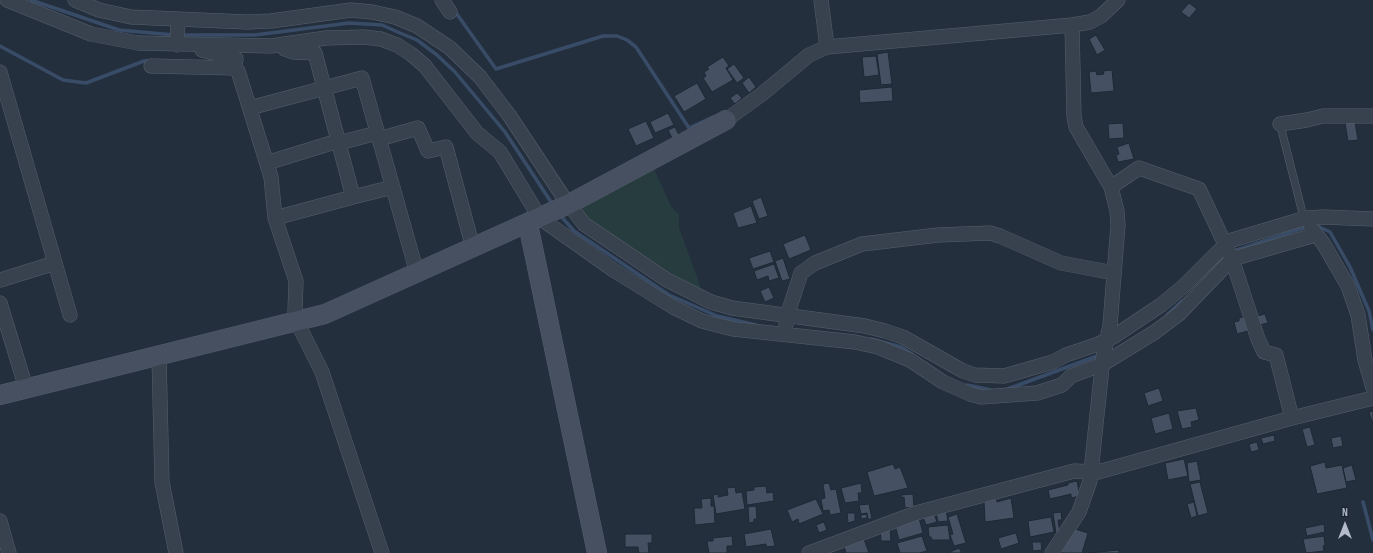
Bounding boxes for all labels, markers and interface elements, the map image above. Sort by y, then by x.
north arrow [1325,505,1365,545]
text: N [1342,506,1348,519]

